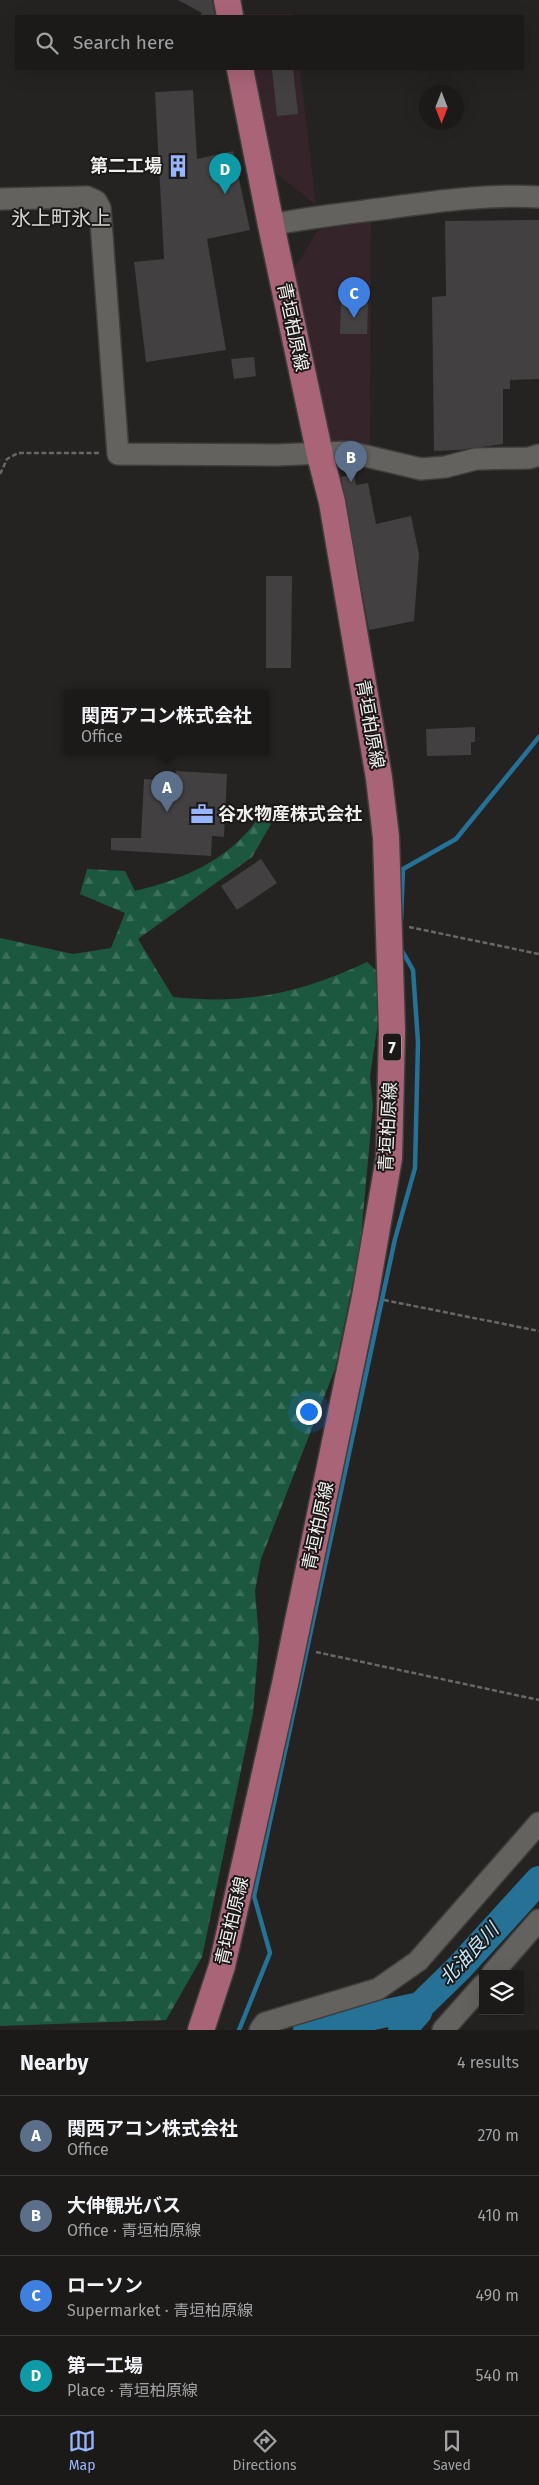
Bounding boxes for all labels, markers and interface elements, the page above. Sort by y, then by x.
search box [15,15,524,70]
icon: search [33,29,61,57]
text: Search here [73,31,174,54]
north arrow [419,85,464,130]
building icon: 第二工場 [165,153,191,179]
pin: D [209,153,241,194]
place label: 第二工場 [90,155,162,177]
district label: 氷上町氷上 [11,206,111,230]
pin: C [338,277,370,318]
street label: 青垣柏原線 [273,281,313,373]
pin: B [335,441,367,482]
street label: 青垣柏原線 [351,678,389,770]
popup [64,690,269,755]
text: 関西アコン株式会社 [81,704,252,727]
text: Office [81,727,123,746]
pin: A [151,771,183,812]
office icon: 谷水物産株式会社 [189,801,215,827]
place label: 谷水物産株式会社 [218,803,362,825]
road number: 7 [383,1034,401,1060]
street label: 青垣柏原線 [375,1081,401,1173]
your location [296,1399,322,1425]
street label: 青垣柏原線 [298,1480,338,1572]
street label: 青垣柏原線 [211,1875,253,1967]
water label: 北油良川 [435,1917,505,1990]
map controls [479,1970,524,2015]
button: layers [479,1970,524,2015]
text: Nearby [20,2050,88,2076]
text: 4 results [457,2053,519,2072]
text: 関西アコン株式会社 [67,2117,238,2140]
text: A [31,2126,41,2145]
text: 270 m [477,2126,519,2145]
text: Office [67,2140,109,2159]
text: 大伸観光バス [67,2194,181,2217]
text: B [31,2206,41,2225]
text: 410 m [478,2206,519,2225]
text: Office · 青垣柏原線 [67,2221,201,2240]
text: ローソン [67,2274,143,2297]
text: C [31,2286,41,2305]
text: 490 m [476,2286,519,2305]
text: Supermarket · 青垣柏原線 [67,2301,253,2320]
text: 第一工場 [67,2354,143,2377]
text: D [31,2366,41,2385]
text: 540 m [476,2366,519,2385]
text: Place · 青垣柏原線 [67,2381,198,2400]
tab: Map [68,2427,96,2474]
tab: Directions [232,2427,297,2474]
tab: Saved [433,2427,471,2474]

